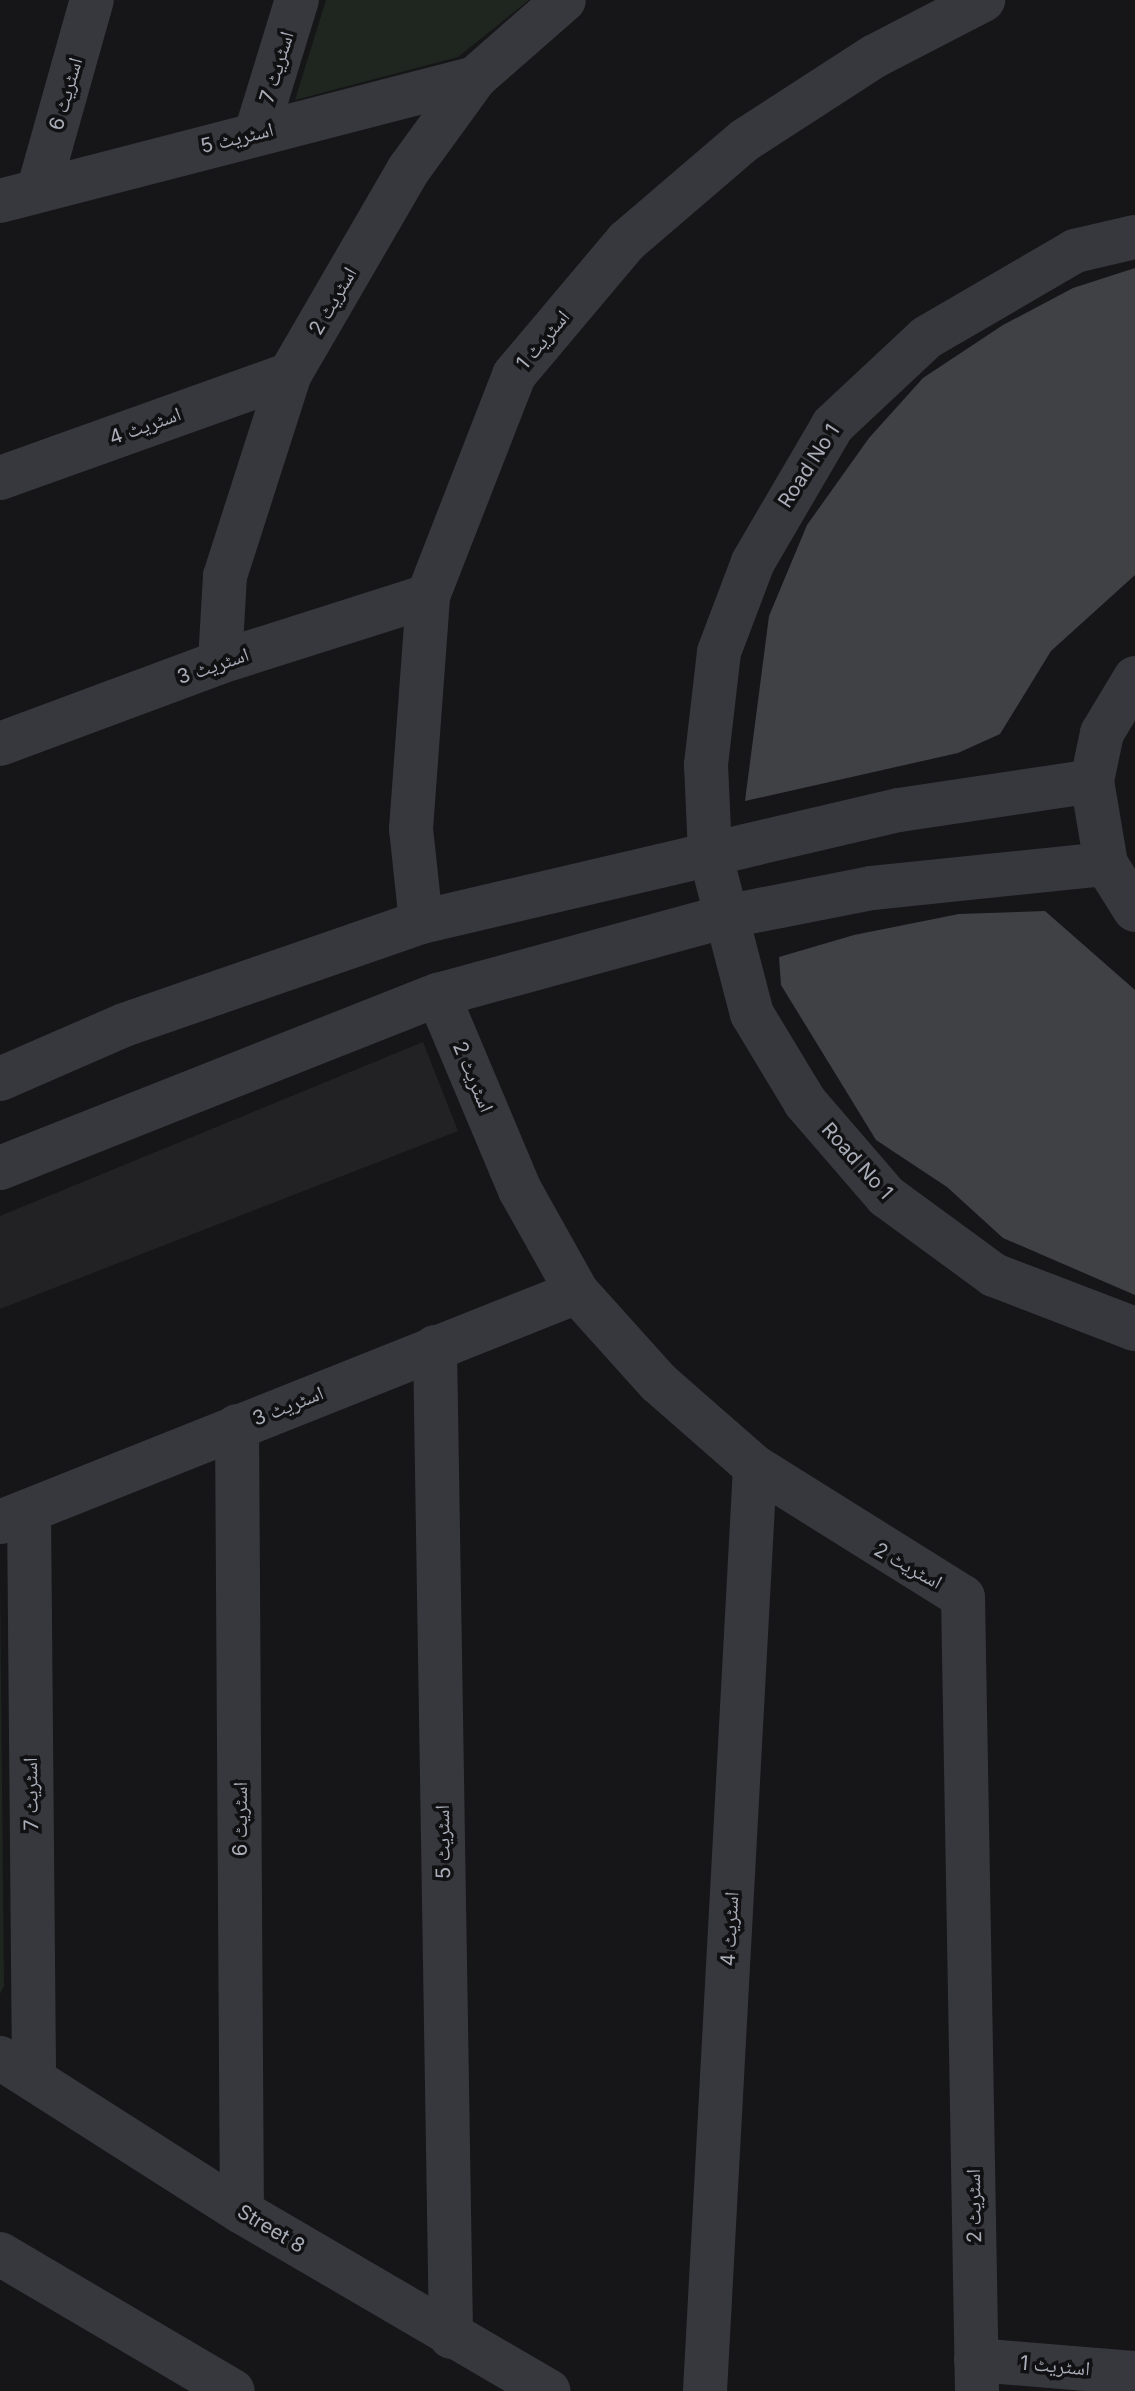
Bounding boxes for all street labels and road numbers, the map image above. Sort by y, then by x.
street label: اسٹریٹ 7 [255,28,299,106]
street label: اسٹریٹ 6 [44,55,88,133]
street label: اسٹریٹ 5 [198,117,276,159]
street label: اسٹریٹ 2 [304,263,362,339]
street label: اسٹریٹ 1 [511,305,575,375]
street label: اسٹریٹ 4 [106,402,184,450]
street label: Road No 1 [773,420,845,512]
street label: اسٹریٹ 3 [174,643,252,689]
street label: اسٹریٹ 2 [447,1038,499,1116]
street label: Road No 1 [816,1118,898,1204]
street label: اسٹریٹ 3 [249,1381,327,1431]
street label: اسٹریٹ 2 [870,1538,946,1594]
street label: اسٹریٹ 7 [18,1757,44,1831]
street label: اسٹریٹ 6 [228,1782,252,1856]
street label: اسٹریٹ 5 [430,1805,456,1879]
street label: اسٹریٹ 4 [716,1891,744,1967]
street label: اسٹریٹ 2 [961,2169,987,2243]
street label: Street 8 [233,2200,309,2258]
street label: اسٹریٹ 1 [1019,2351,1091,2381]

